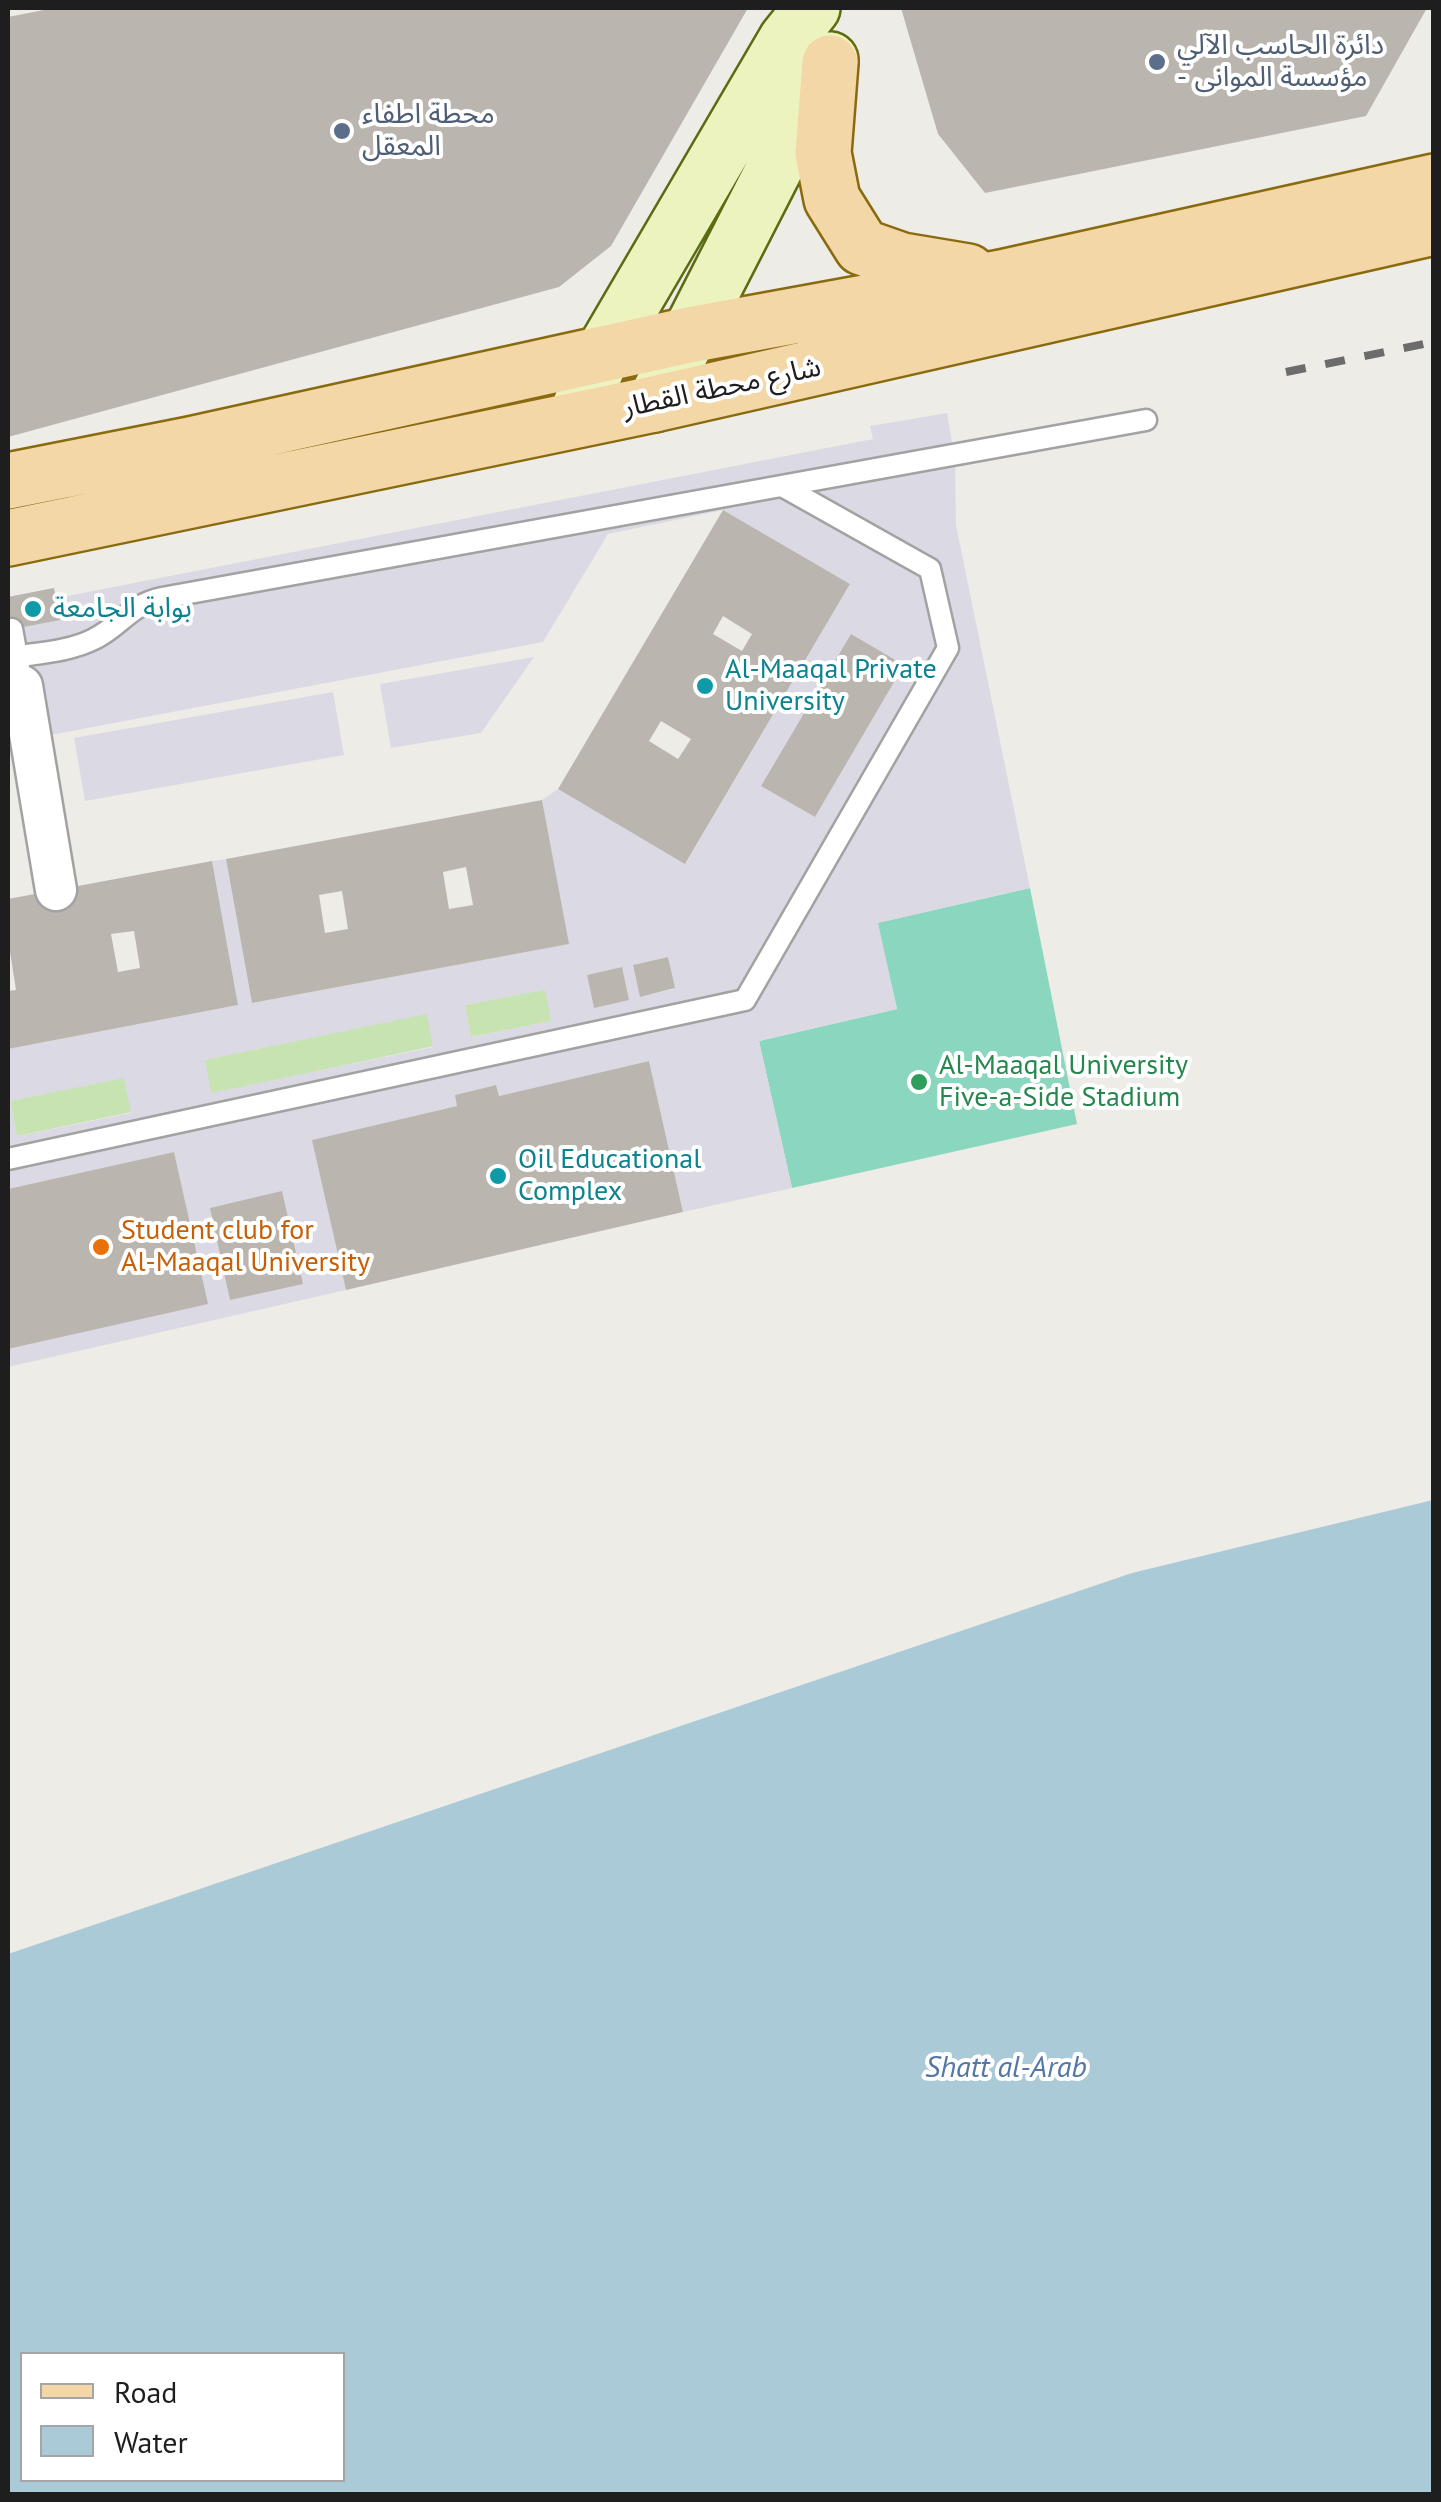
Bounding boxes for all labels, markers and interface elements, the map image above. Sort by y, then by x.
place label: دائرة الحاسب الآلي - مؤسسة الموانى [1177,29,1384,95]
marker: دائرة الحاسب الآلي - مؤسسة الموانى [1146,51,1168,73]
place label: محطة اطفاء المعقل [362,98,495,164]
marker: محطة اطفاء المعقل [331,120,353,142]
street label: شارع محطة القطار [620,351,824,425]
place label: بوابة الجامعة [53,592,192,626]
marker: بوابة الجامعة [22,598,44,620]
place label: Al-Maaqal Private University [725,653,937,719]
marker: Al-Maaqal Private University [694,675,716,697]
place label: Al-Maaqal University Five-a-Side Stadium [939,1049,1188,1115]
marker: Al-Maaqal University Five-a-Side Stadium [908,1071,930,1093]
place label: Oil Educational Complex [518,1143,701,1209]
marker: Oil Educational Complex [487,1165,509,1187]
place label: Student club for Al-Maaqal University [121,1214,370,1280]
marker: Student club for Al-Maaqal University [90,1236,112,1258]
water label: Shatt al-Arab [925,2050,1087,2086]
legend [20,2352,345,2482]
text: Road [114,2372,178,2411]
text: Water [114,2422,188,2461]

